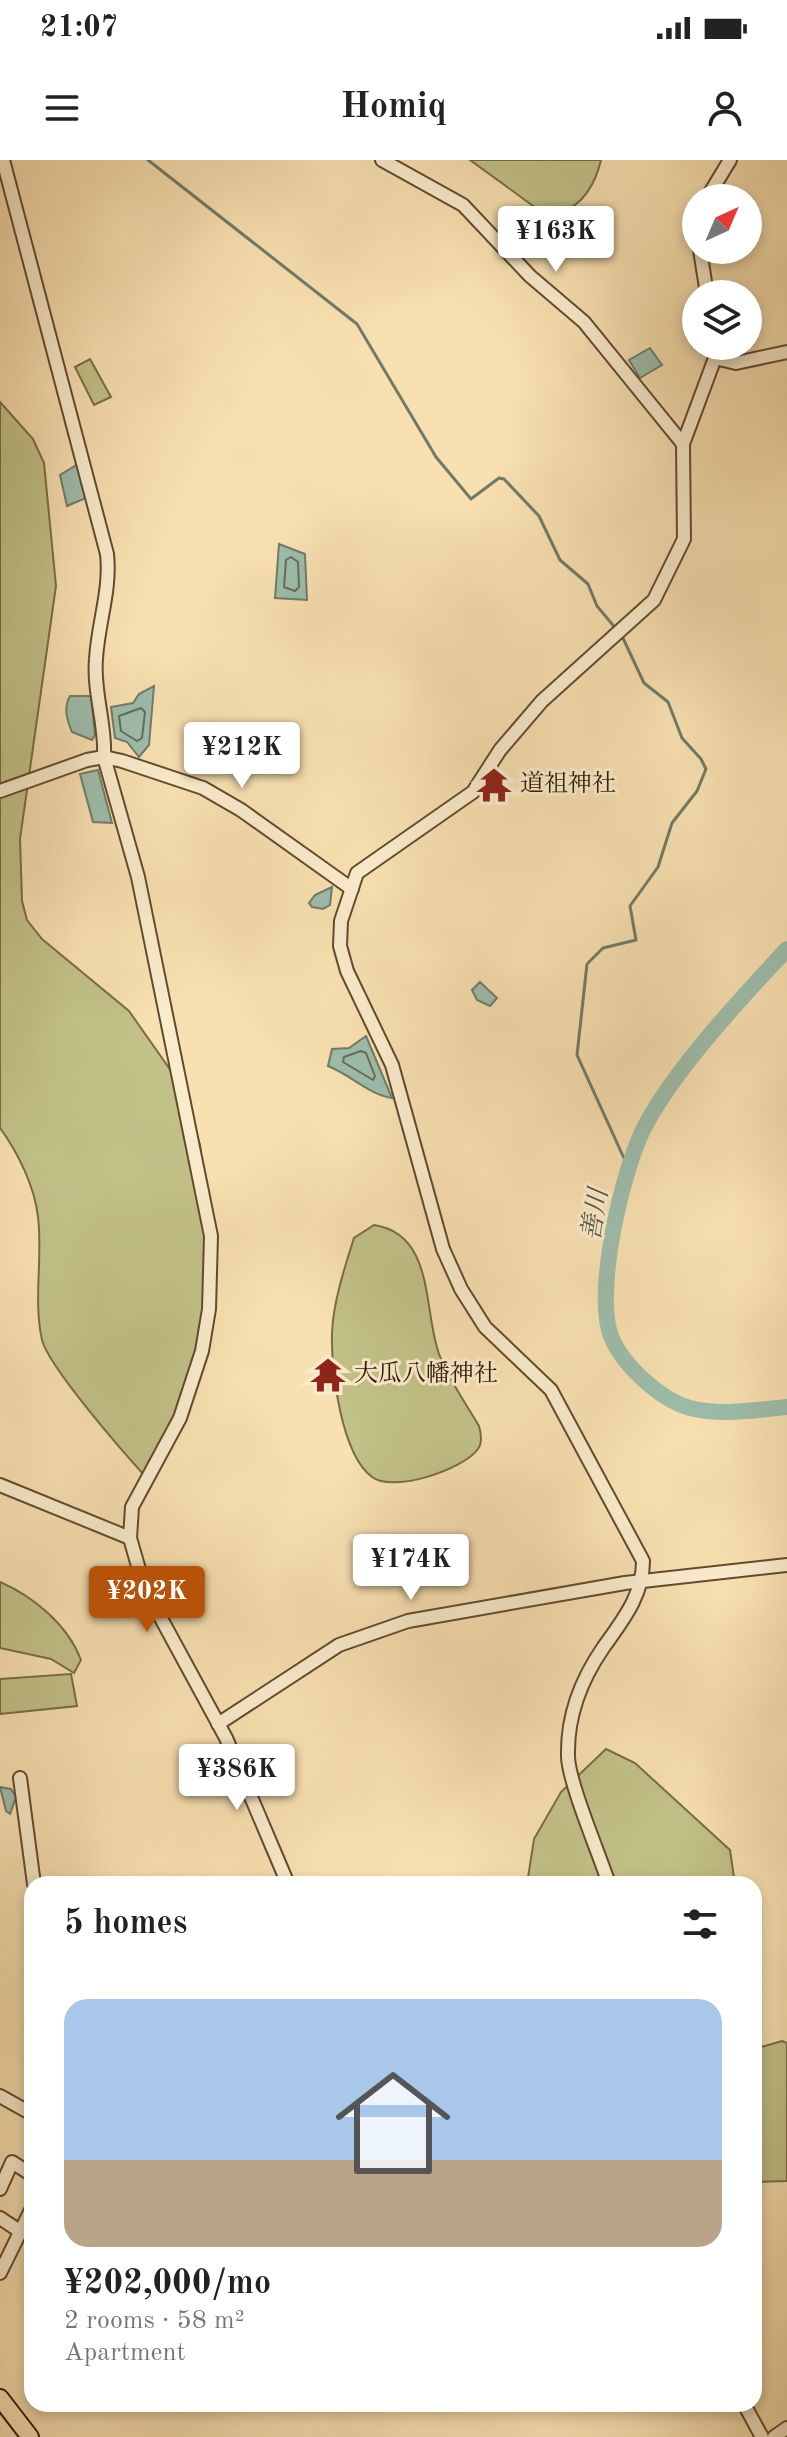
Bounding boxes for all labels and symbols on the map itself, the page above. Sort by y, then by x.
north arrow [682,184,762,264]
pin: ¥163K [500,206,612,274]
pin: ¥212K [186,722,298,790]
temple icon: 道祖神社 [475,766,513,804]
place label: 道祖神社 [520,770,616,797]
water label: 善川 [577,1184,613,1243]
temple icon: 大瓜八幡神社 [309,1356,347,1394]
place label: 大瓜八幡神社 [354,1360,498,1387]
pin: ¥174K [355,1534,467,1602]
pin: ¥202K [91,1566,203,1634]
pin: ¥386K [181,1744,293,1812]

